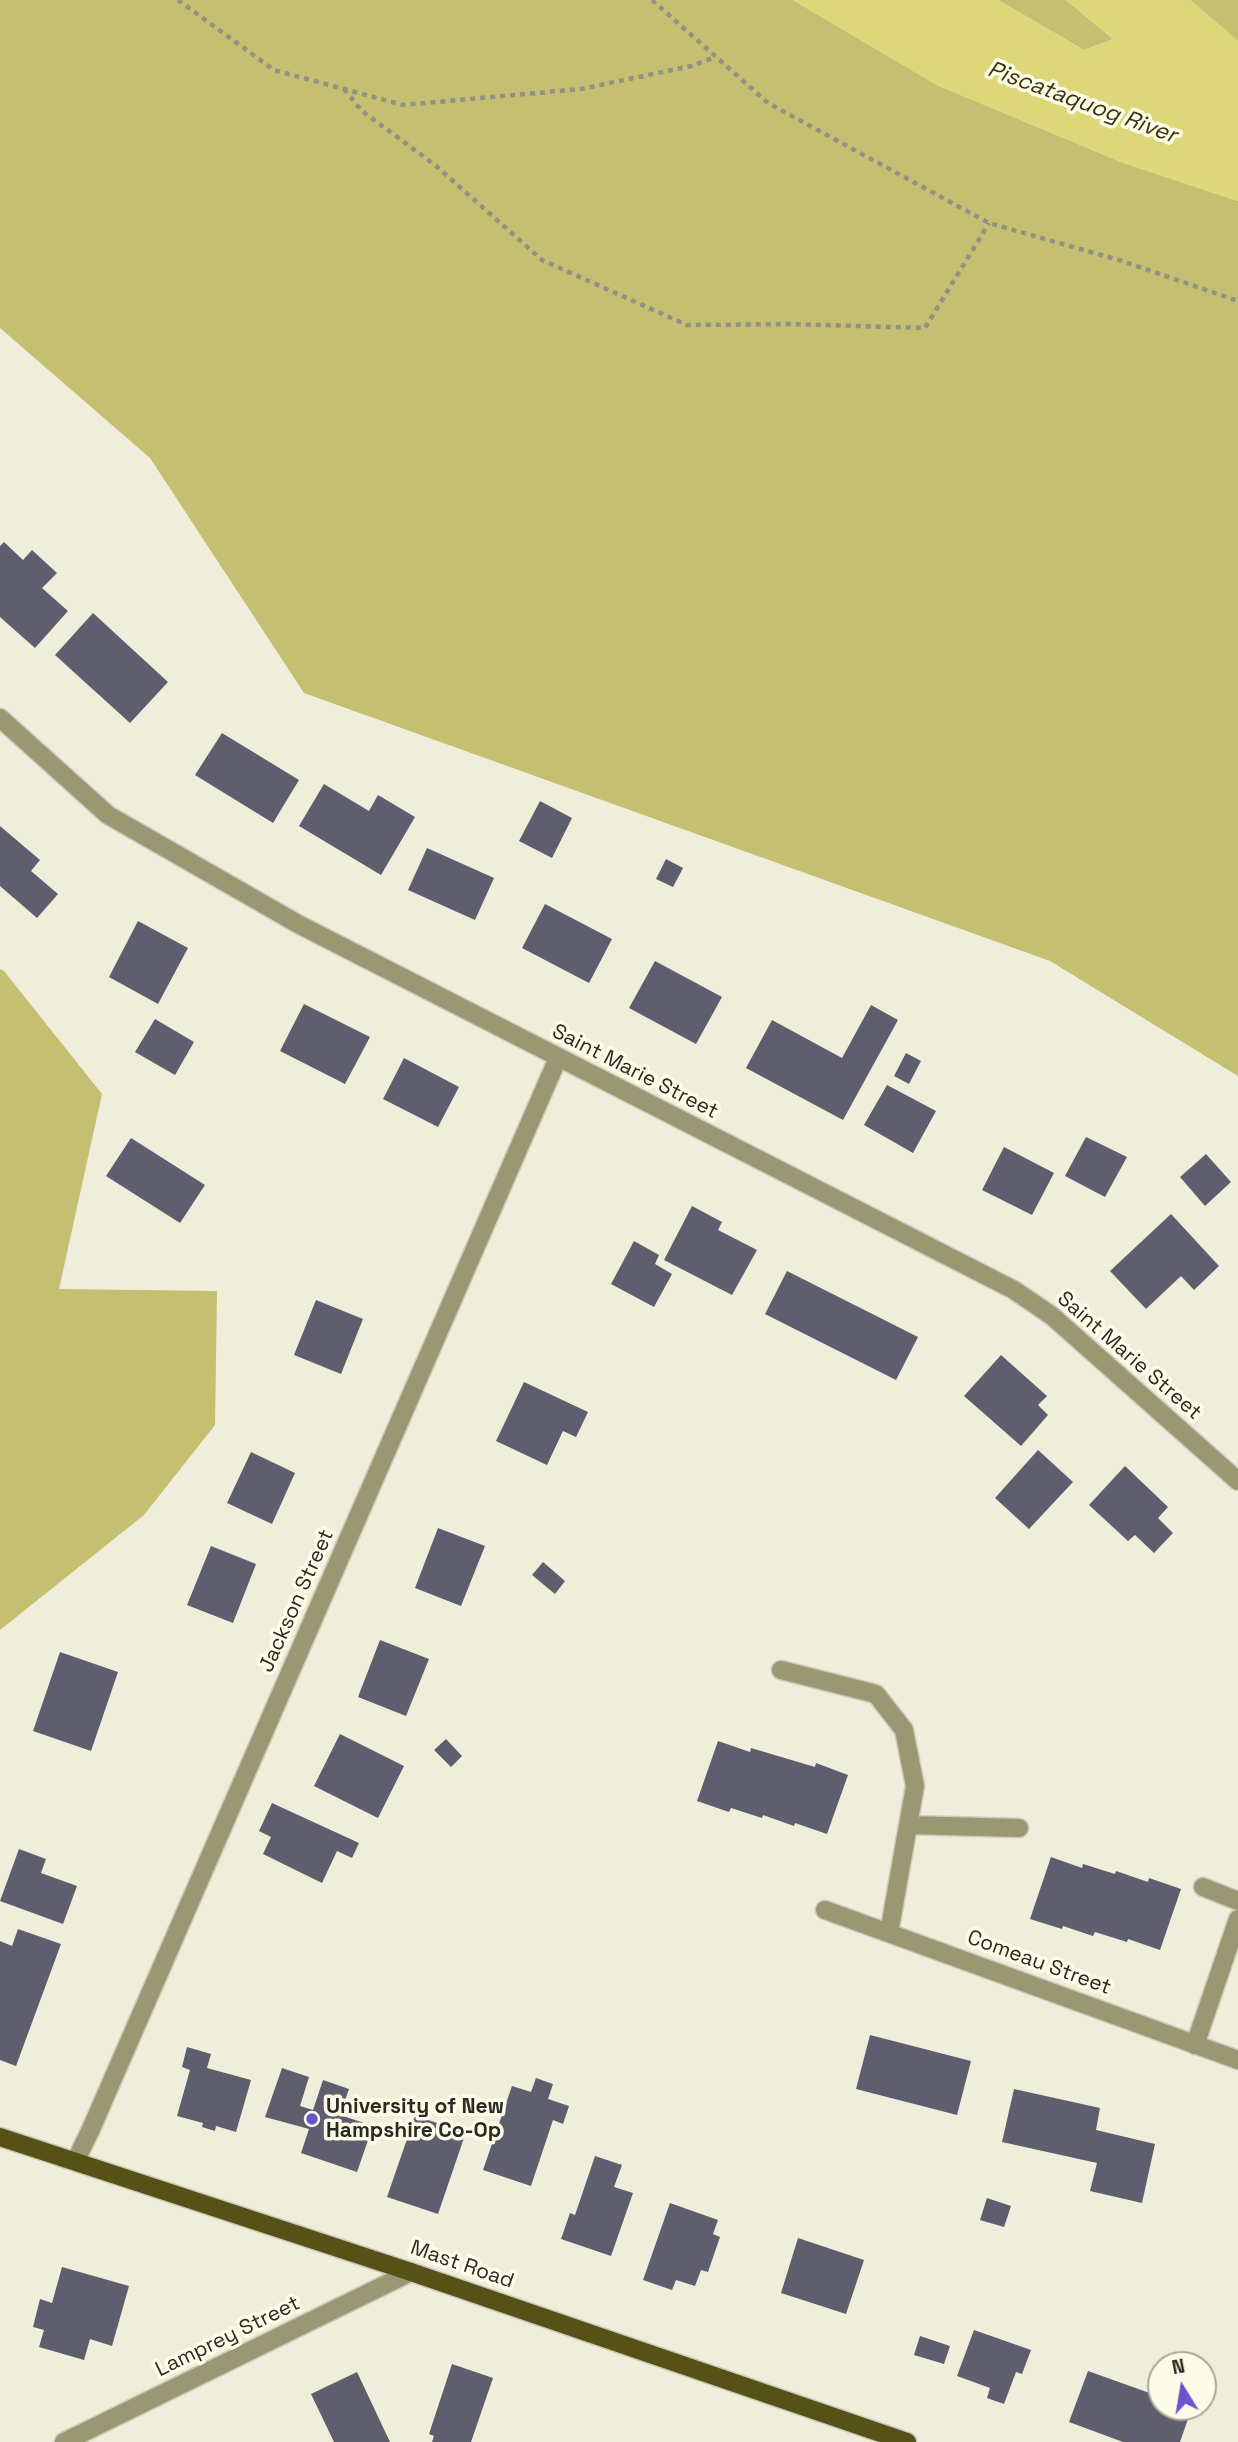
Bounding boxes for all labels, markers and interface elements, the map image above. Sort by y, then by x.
water label: Piscataquog River [984,56,1180,150]
street label: Saint Marie Street [548,1019,722,1125]
street label: Saint Marie Street [1052,1286,1206,1426]
street label: Jackson Street [254,1526,340,1676]
street label: Comeau Street [964,1925,1114,2001]
place label: University of New Hampshire Co-Op [326,2094,504,2144]
marker: University of New Hampshire Co-Op [304,2111,320,2127]
street label: Mast Road [407,2236,517,2294]
street label: Lamprey Street [152,2291,304,2383]
north arrow [1147,2351,1217,2421]
text: N [1170,2353,1187,2380]

